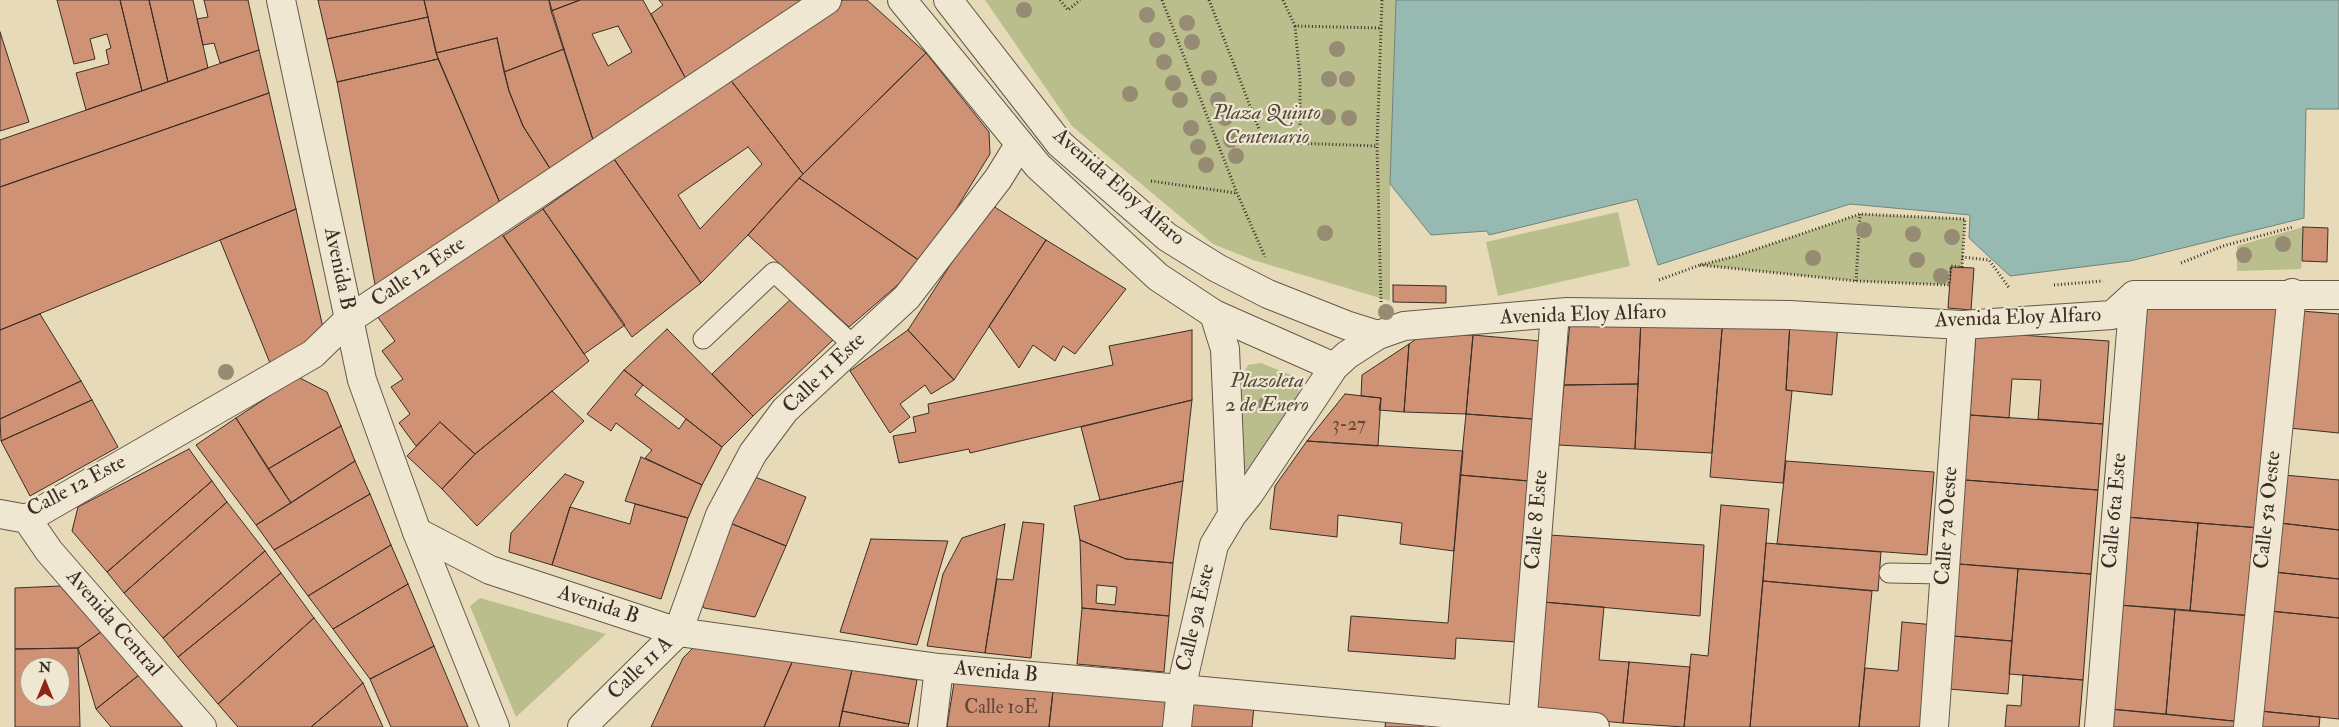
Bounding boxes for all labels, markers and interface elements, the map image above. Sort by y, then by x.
park label: Plaza Quinto Centenario [1213,101,1321,151]
street label: Avenida Eloy Alfaro [1047,124,1189,252]
street label: Avenida B [317,225,359,313]
street label: Calle 12 Este [367,232,471,314]
street label: Avenida Eloy Alfaro [1499,301,1667,331]
street label: Avenida Eloy Alfaro [1934,304,2102,334]
street label: Calle 11 Este [778,328,872,420]
park label: Plazoleta 2 de Enero [1225,369,1309,419]
house number: 3-27 [1332,415,1366,437]
street label: Calle 12 Este [23,450,131,524]
street label: Calle 5a Oeste [2250,450,2288,570]
street label: Calle 6ta Este [2098,452,2134,570]
street label: Calle 7a Oeste [1931,466,1965,586]
street label: Calle 8 Este [1521,469,1555,571]
street label: Calle 9a Este [1172,562,1222,674]
street label: Avenida Central [60,565,166,683]
street label: Avenida B [554,581,642,631]
street label: Calle 11 A [603,632,679,706]
north arrow [20,657,70,707]
street label: Avenida B [953,657,1039,689]
text: N [39,659,51,676]
house number: Calle 10E [964,698,1038,720]

